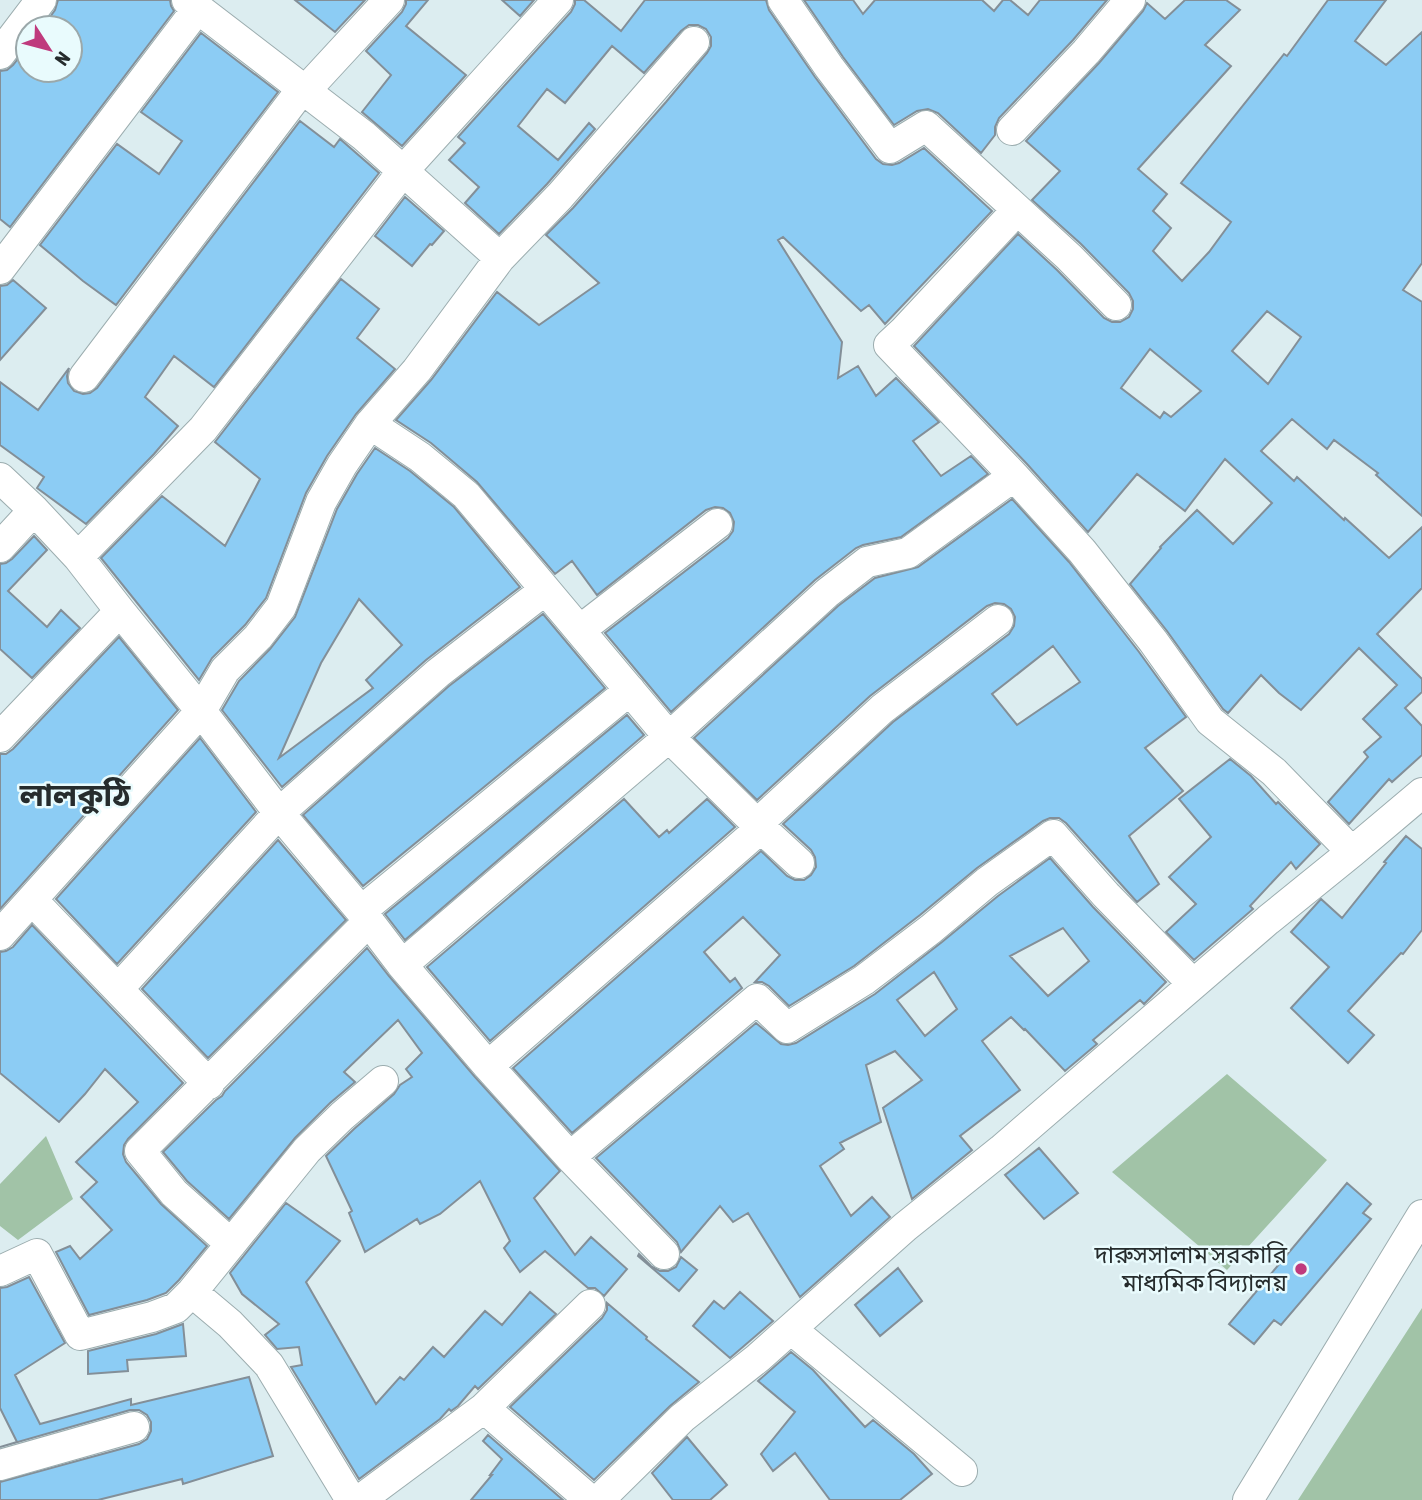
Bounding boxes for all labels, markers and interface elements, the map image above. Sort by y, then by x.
north arrow [14,14,84,84]
text: N [51,48,75,70]
district label: লালকুঠি [19,776,131,814]
place label: দারুসসালাম সরকারি মাধ্যমিক বিদ্যালয় [1093,1241,1288,1296]
marker: দারুসসালাম সরকারি মাধ্যমিক বিদ্যালয় [1293,1261,1309,1277]

